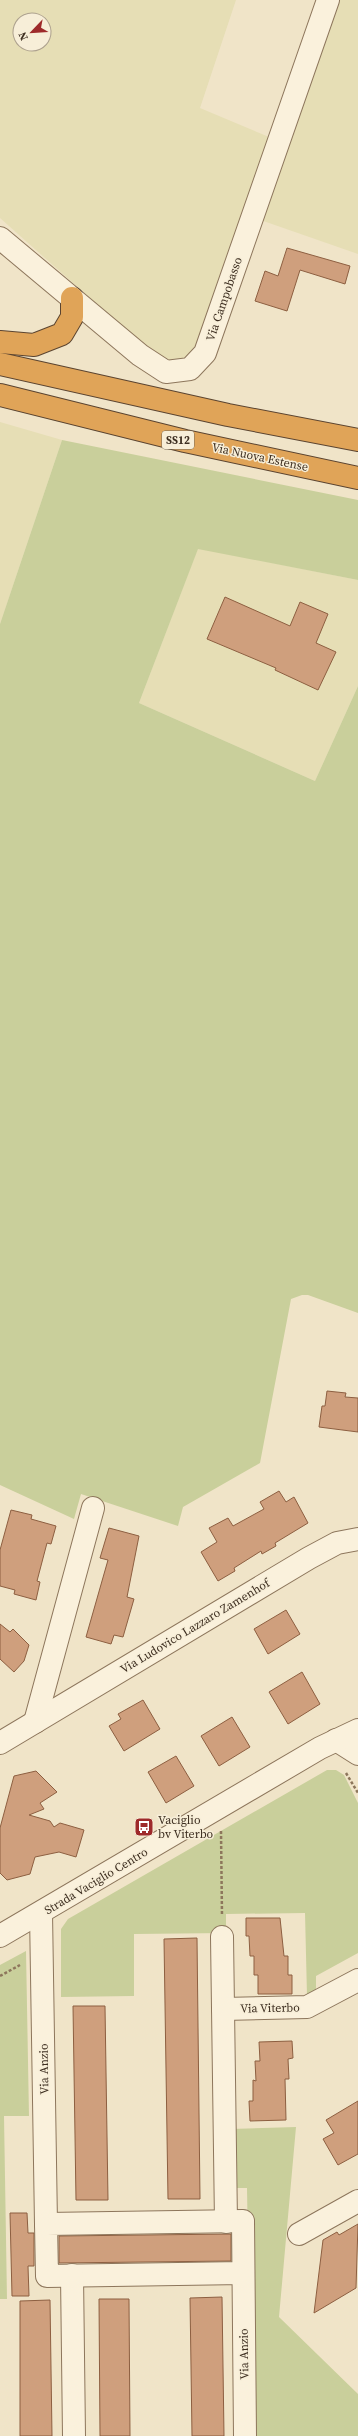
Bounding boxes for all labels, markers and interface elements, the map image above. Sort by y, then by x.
north arrow [12,12,52,52]
text: N [15,29,32,43]
street label: Via Campobasso [202,254,246,343]
road number: SS12 [162,431,194,449]
street label: Via Nuova Estense [210,439,310,475]
street label: Via Ludovico Lazzaro Zamenhof [117,1574,274,1677]
place label: Vaciglio bv Viterbo [158,1812,214,1842]
bus stop icon: Vaciglio bv Viterbo [133,1816,155,1838]
street label: Strada Vaciglio Centro [41,1844,151,1918]
street label: Via Viterbo [240,1999,300,2017]
street label: Via Anzio [36,2043,52,2095]
street label: Via Anzio [236,2328,252,2380]

